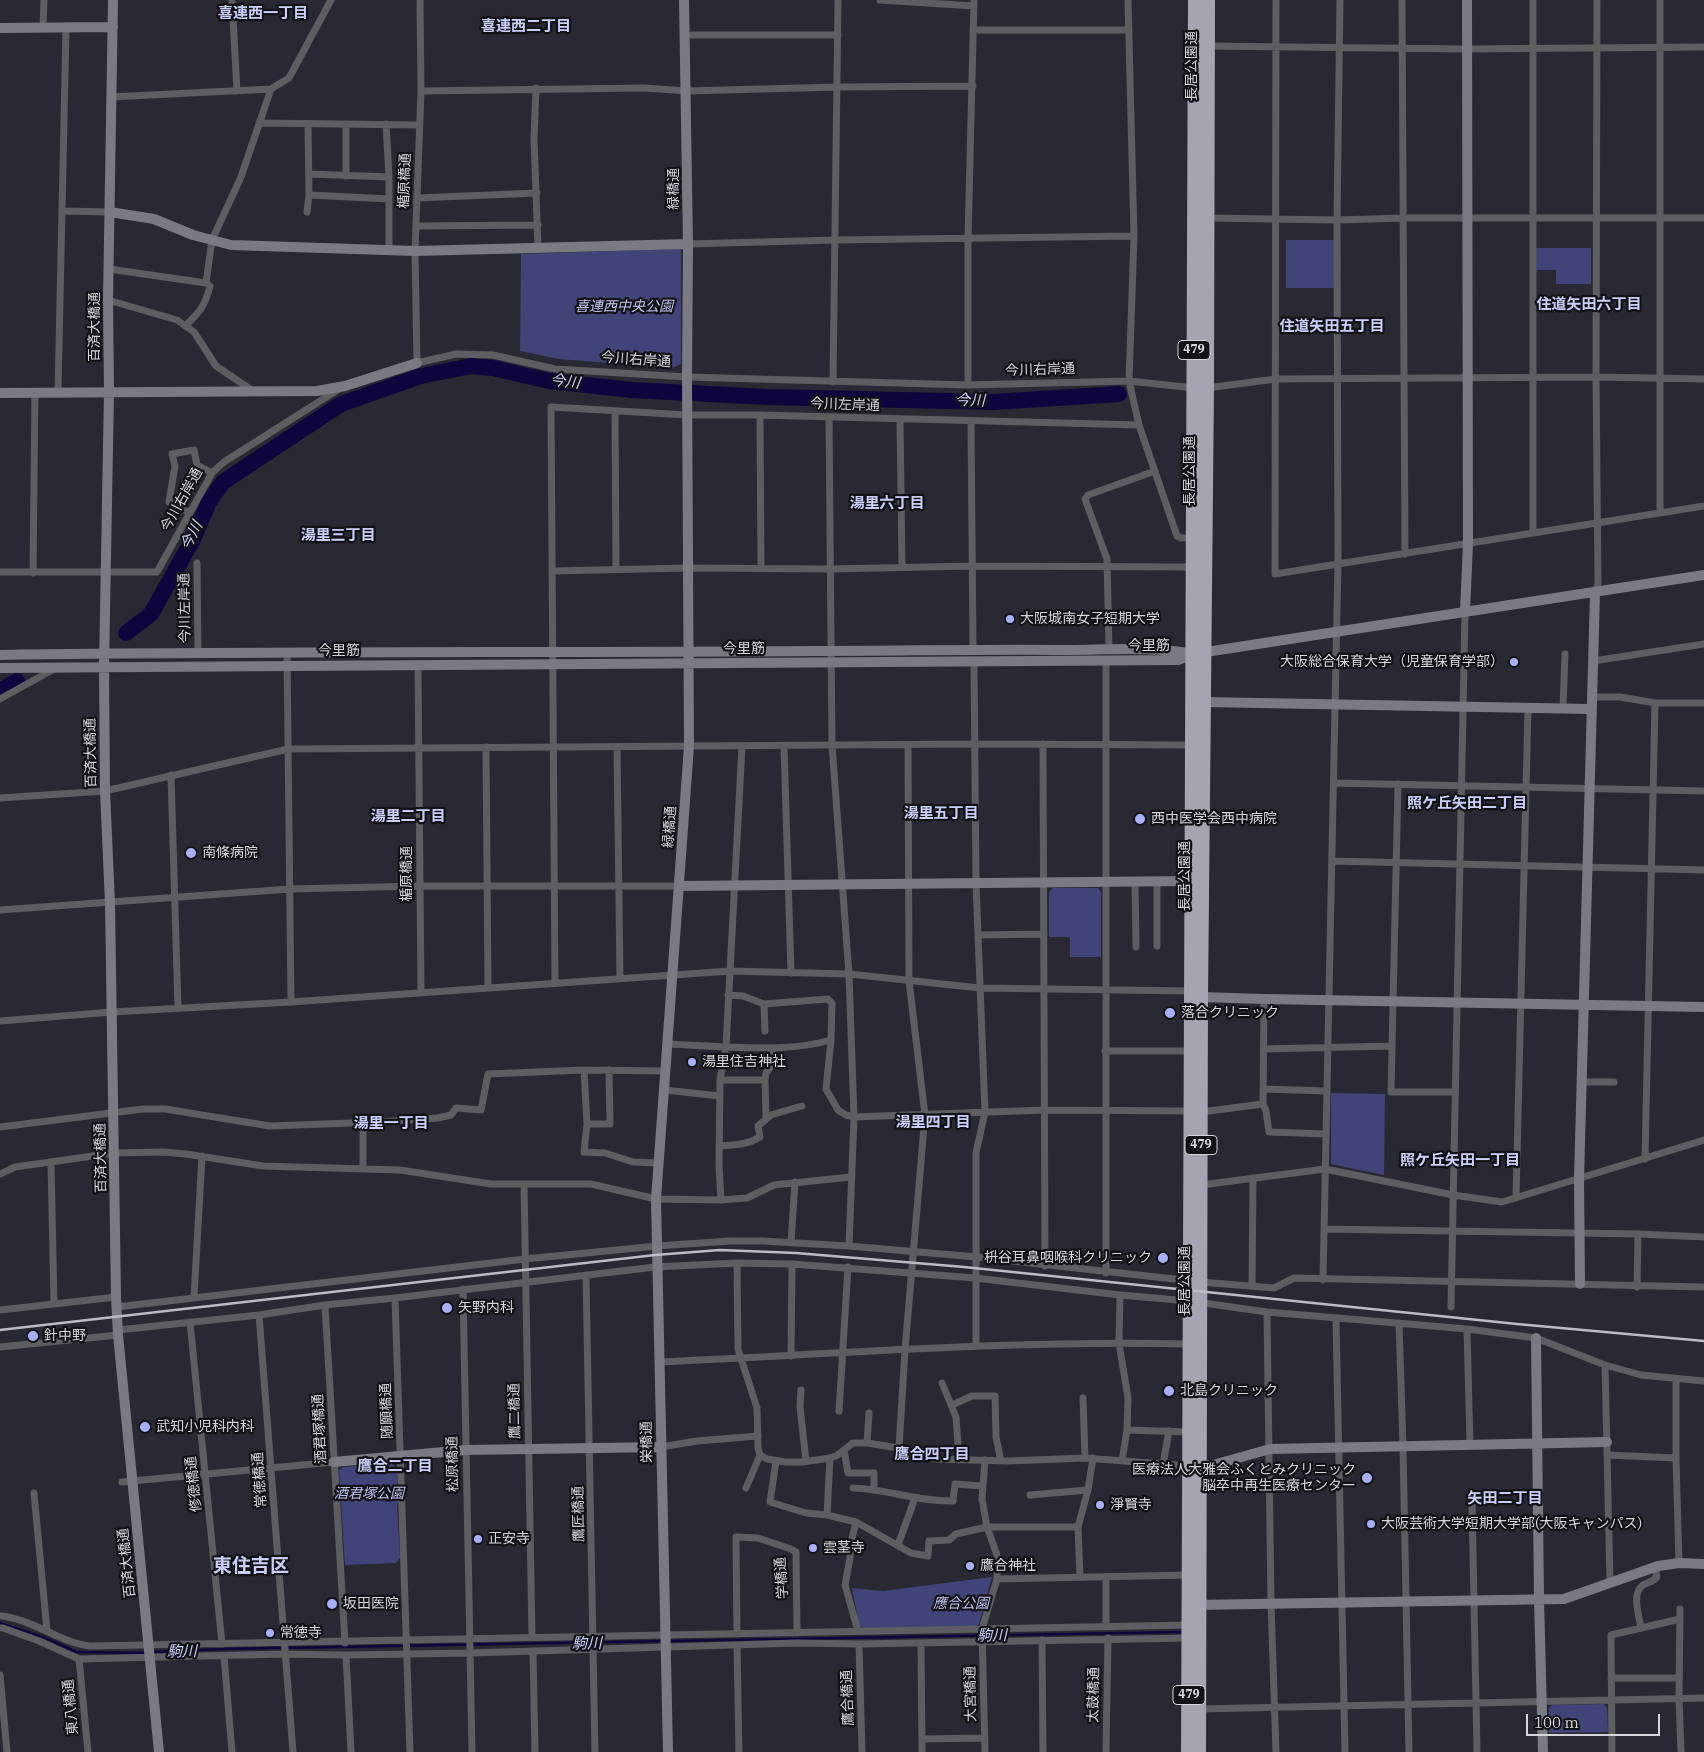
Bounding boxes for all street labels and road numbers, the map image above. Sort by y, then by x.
street label: 長居公園通 [1184,31,1200,101]
street label: 楯原橋通 [396,153,414,209]
street label: 緑橋通 [666,168,682,210]
street label: 百済大橋通 [87,292,103,362]
road number: 479 [1178,340,1210,360]
street label: 今川右岸通 [600,349,672,371]
street label: 今川右岸通 [1005,360,1075,380]
street label: 今川左岸通 [810,395,880,415]
street label: 長居公園通 [1182,436,1198,506]
street label: 今川右岸通 [158,465,206,535]
street label: 今川左岸通 [176,573,194,643]
street label: 今里筋 [1128,638,1170,654]
street label: 今里筋 [723,641,765,657]
street label: 今里筋 [318,643,360,659]
street label: 百済大橋通 [82,718,100,788]
street label: 緑橋通 [660,805,680,849]
street label: 長居公園通 [1177,841,1193,911]
street label: 楯原橋通 [399,846,415,902]
street label: 百済大橋通 [92,1123,110,1193]
road number: 479 [1185,1136,1217,1154]
street label: 長居公園通 [1177,1246,1193,1316]
street label: 随願橋通 [378,1383,396,1439]
street label: 鷹二橋通 [506,1383,524,1439]
street label: 酒君塚橋通 [310,1394,330,1464]
street label: 栄橋通 [638,1421,656,1463]
street label: 松原橋通 [444,1436,462,1492]
street label: 常徳橋通 [250,1451,270,1509]
street label: 修徳橋通 [183,1455,205,1513]
street label: 鷹匠橋通 [570,1486,588,1542]
street label: 百済大橋通 [115,1527,139,1599]
street label: 学橋通 [772,1556,792,1600]
street label: 大宮橋通 [962,1666,980,1722]
street label: 太鼓橋通 [1085,1667,1103,1723]
street label: 鷹合橋通 [839,1670,857,1726]
street label: 東八橋通 [60,1678,82,1736]
road number: 479 [1173,1686,1205,1704]

